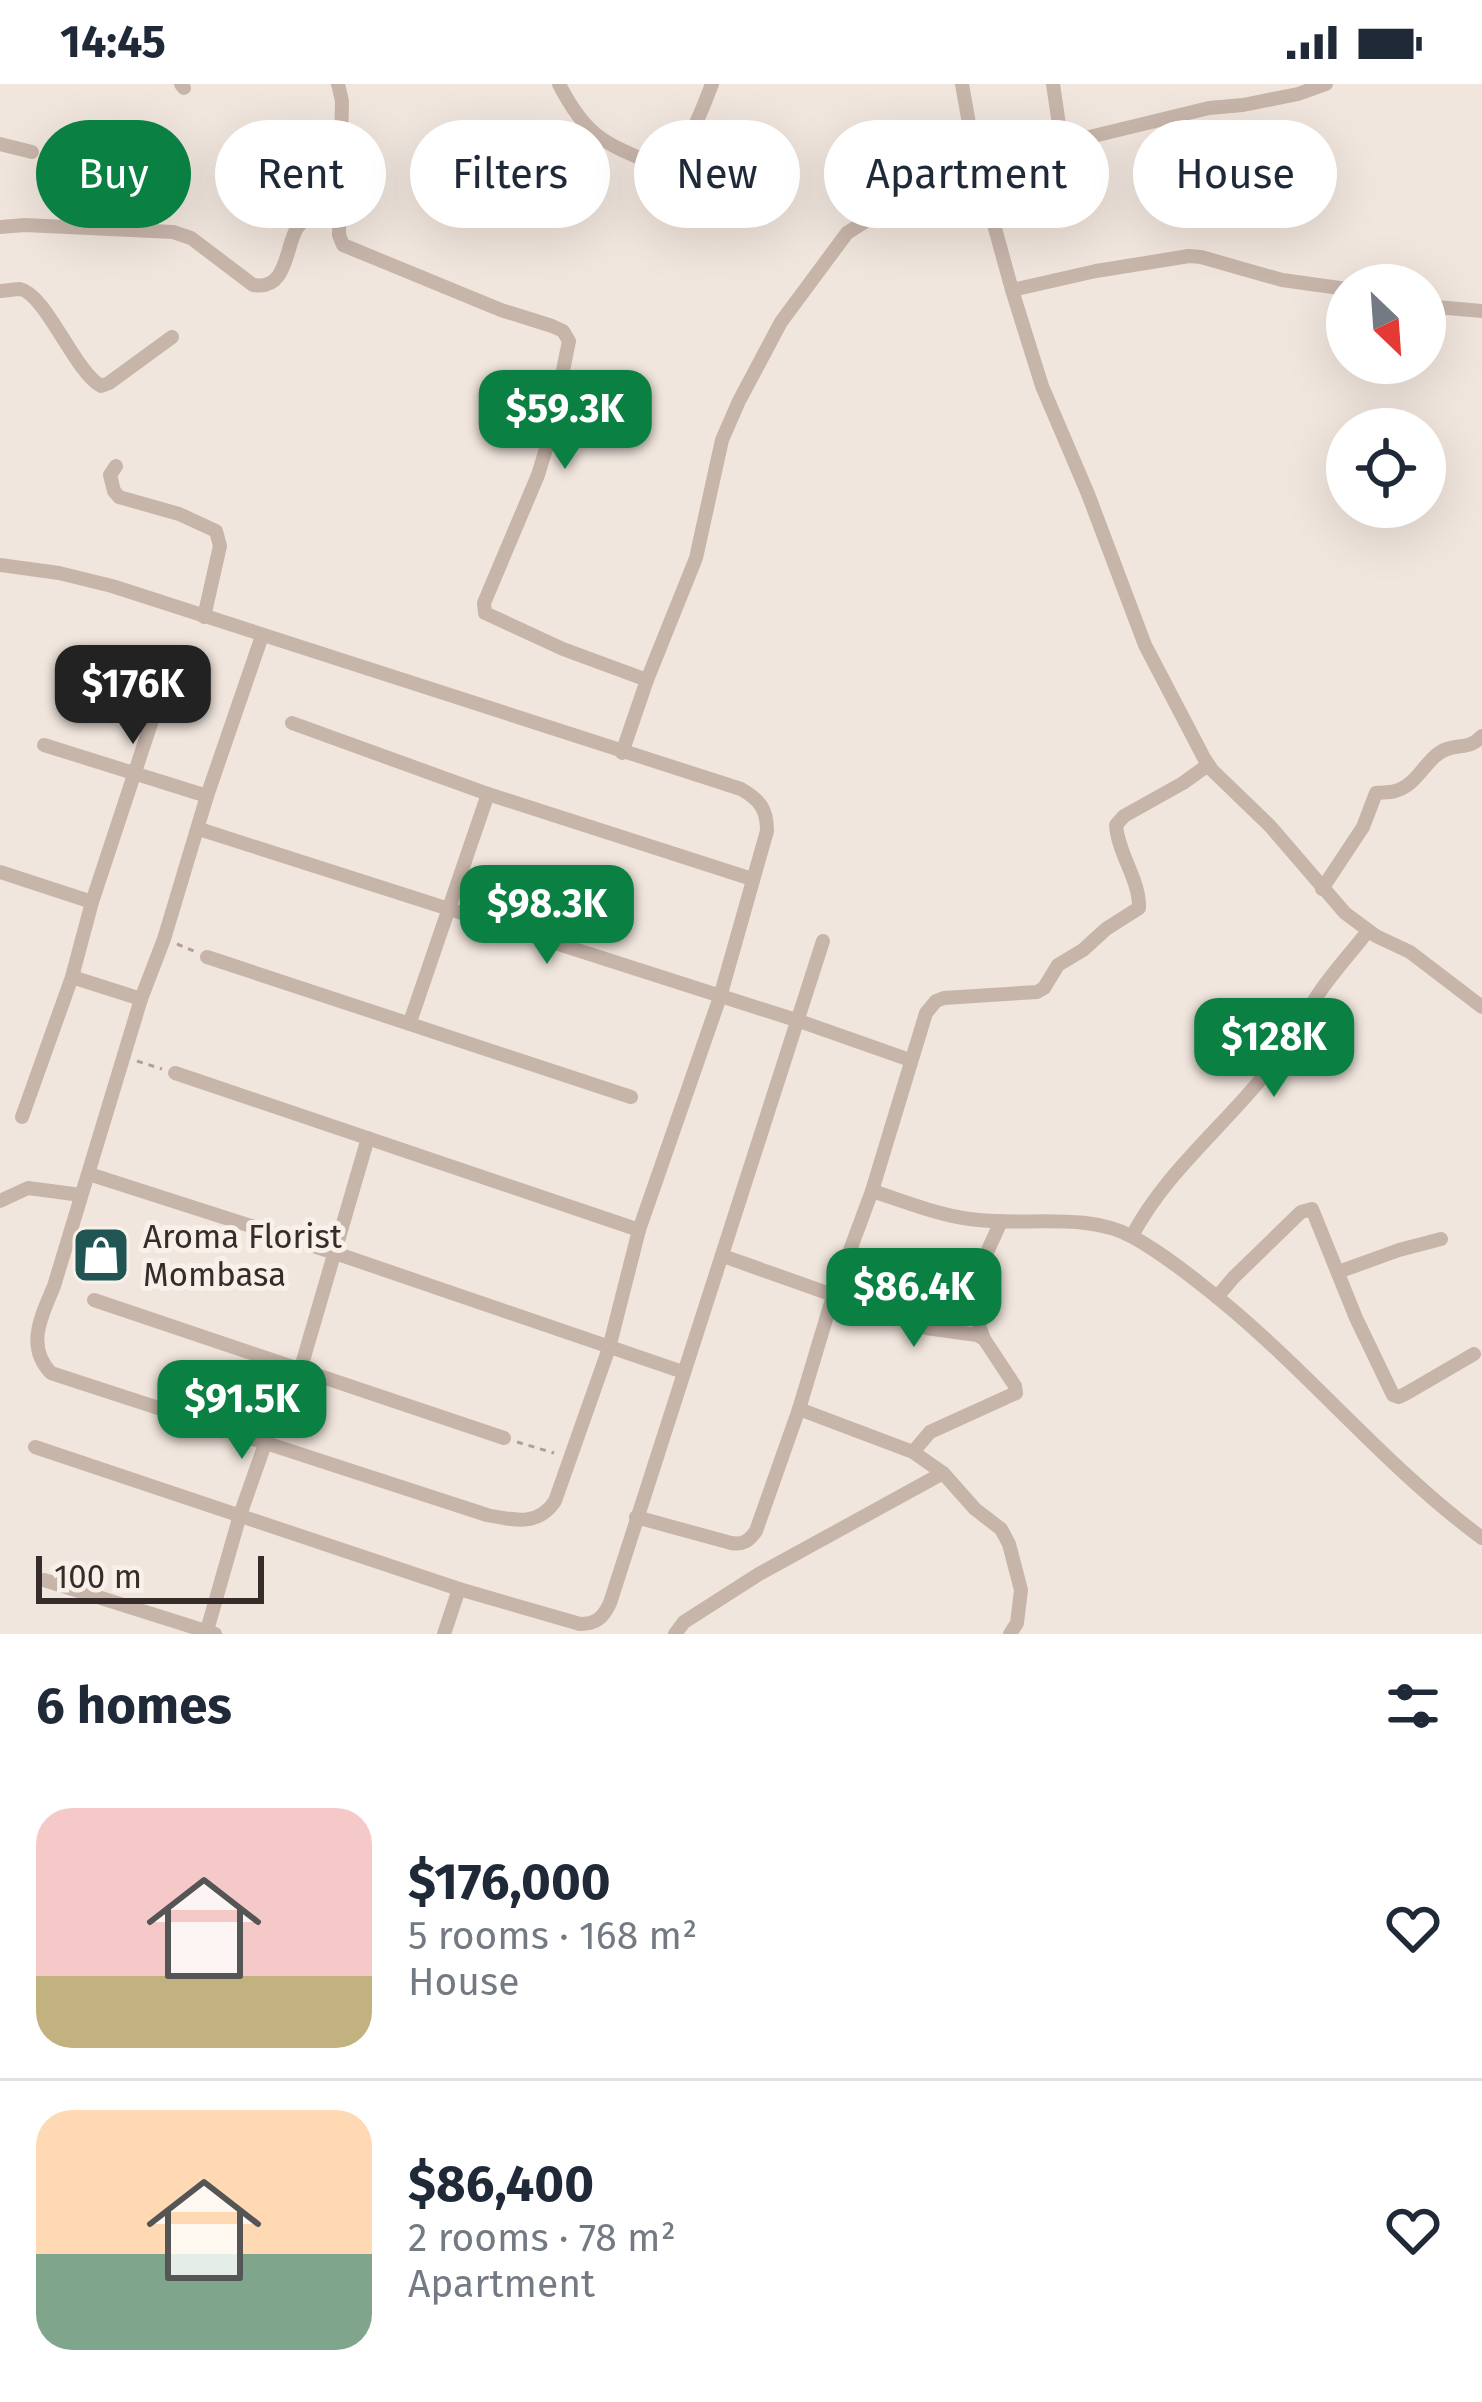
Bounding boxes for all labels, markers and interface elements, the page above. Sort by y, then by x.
text: 14:45 [60,15,166,69]
chip: Buy [36,120,191,228]
chip: Rent [215,120,386,228]
chip: Filters [410,120,610,228]
chip: New [634,120,800,228]
chip: Apartment [824,120,1109,228]
chip: House [1133,120,1337,228]
north arrow [1326,264,1446,384]
map controls [1326,264,1446,528]
pin: $59.3K [467,370,663,472]
text: $59.3K [506,386,624,432]
button: locate [1326,408,1446,528]
pin: $176K [49,645,217,747]
text: $176K [82,661,184,707]
pin: $98.3K [449,865,645,967]
text: $98.3K [487,881,607,927]
pin: $128K [1190,998,1358,1100]
text: $128K [1221,1014,1327,1060]
place label: Aroma Florist Mombasa [143,1217,342,1295]
shop icon: Aroma Florist Mombasa [70,1224,132,1286]
pin: $86.4K [816,1248,1012,1350]
text: $86.4K [853,1264,975,1310]
pin: $91.5K [144,1360,340,1462]
text: $91.5K [184,1376,300,1422]
scale bar [36,1550,264,1603]
text: 100 m [54,1557,142,1597]
icon: filters [1380,1673,1446,1739]
text: 6 homes [36,1675,232,1737]
text: $176,000 [408,1851,611,1913]
icon: home [132,1856,276,2000]
icon: heart [1380,1895,1446,1961]
text: 5 rooms · 168 m² [408,1913,697,1959]
text: House [408,1959,519,2005]
text: $86,400 [408,2153,594,2215]
icon: home [132,2158,276,2302]
icon: heart [1380,2197,1446,2263]
text: 2 rooms · 78 m² [408,2215,676,2261]
text: Apartment [408,2261,595,2307]

